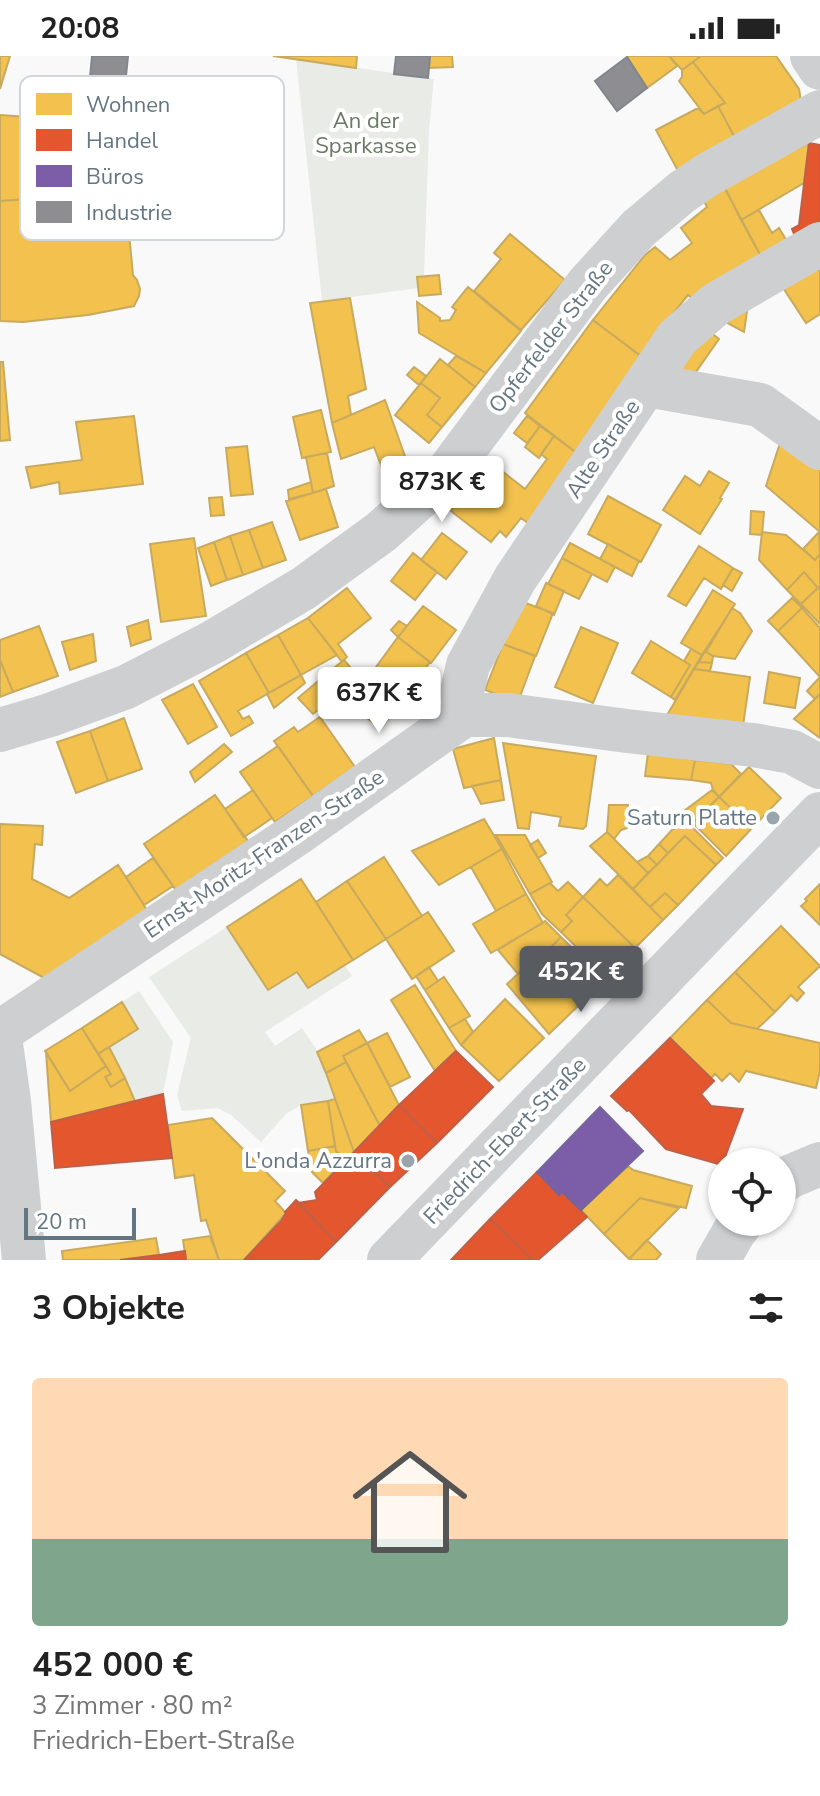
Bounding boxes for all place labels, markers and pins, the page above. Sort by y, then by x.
pin: 873K € [377,456,507,524]
pin: 637K € [314,667,444,735]
place label: Saturn Platte [627,803,757,833]
marker: Saturn Platte [764,809,782,827]
pin: 452K € [516,946,646,1014]
place label: L'onda Azzurra [244,1146,392,1176]
marker: L'onda Azzurra [399,1152,417,1170]

